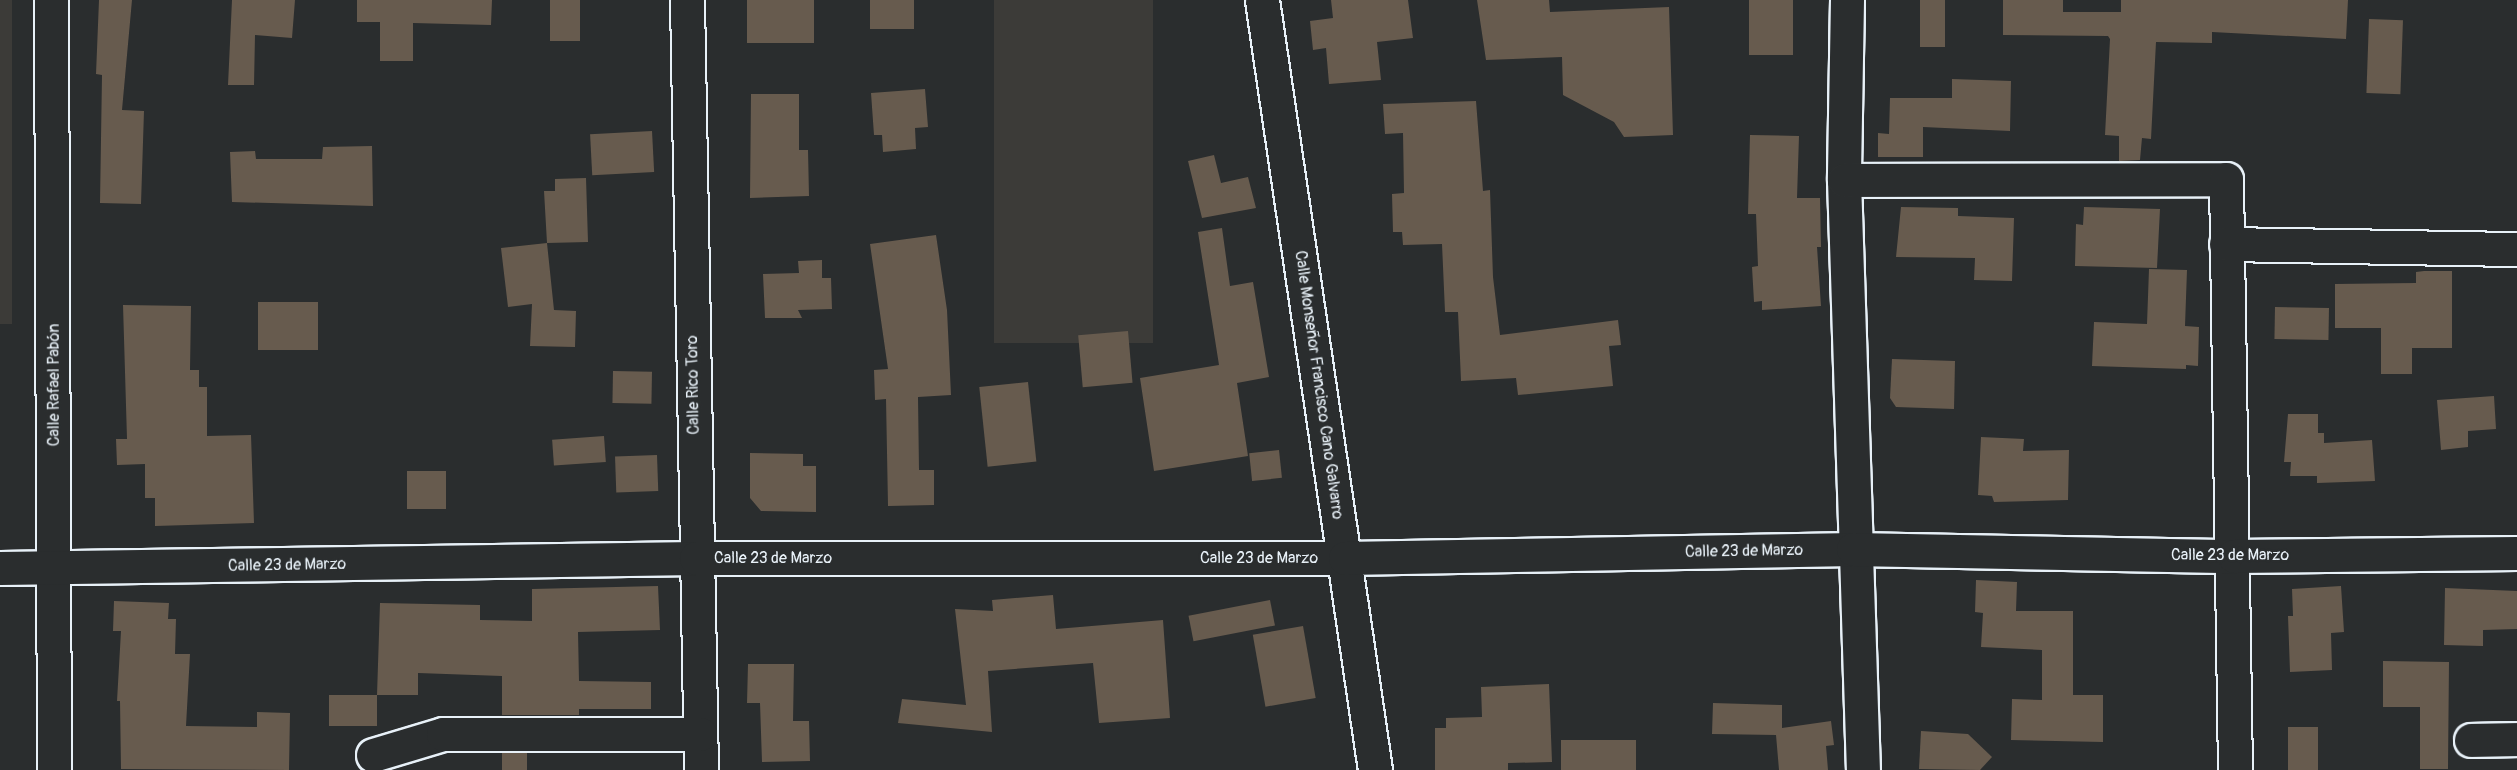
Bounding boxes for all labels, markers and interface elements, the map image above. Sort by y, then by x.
street label: Calle Monseñor Francisco Cano Galvarro [1291,249,1347,521]
street label: Calle Rafael Pabón [44,324,64,446]
street label: Calle Rico Toro [683,335,703,435]
street label: Calle 23 de Marzo [1685,540,1803,562]
street label: Calle 23 de Marzo [2171,545,2289,565]
street label: Calle 23 de Marzo [714,548,832,568]
street label: Calle 23 de Marzo [1200,548,1318,568]
street label: Calle 23 de Marzo [228,554,346,576]

